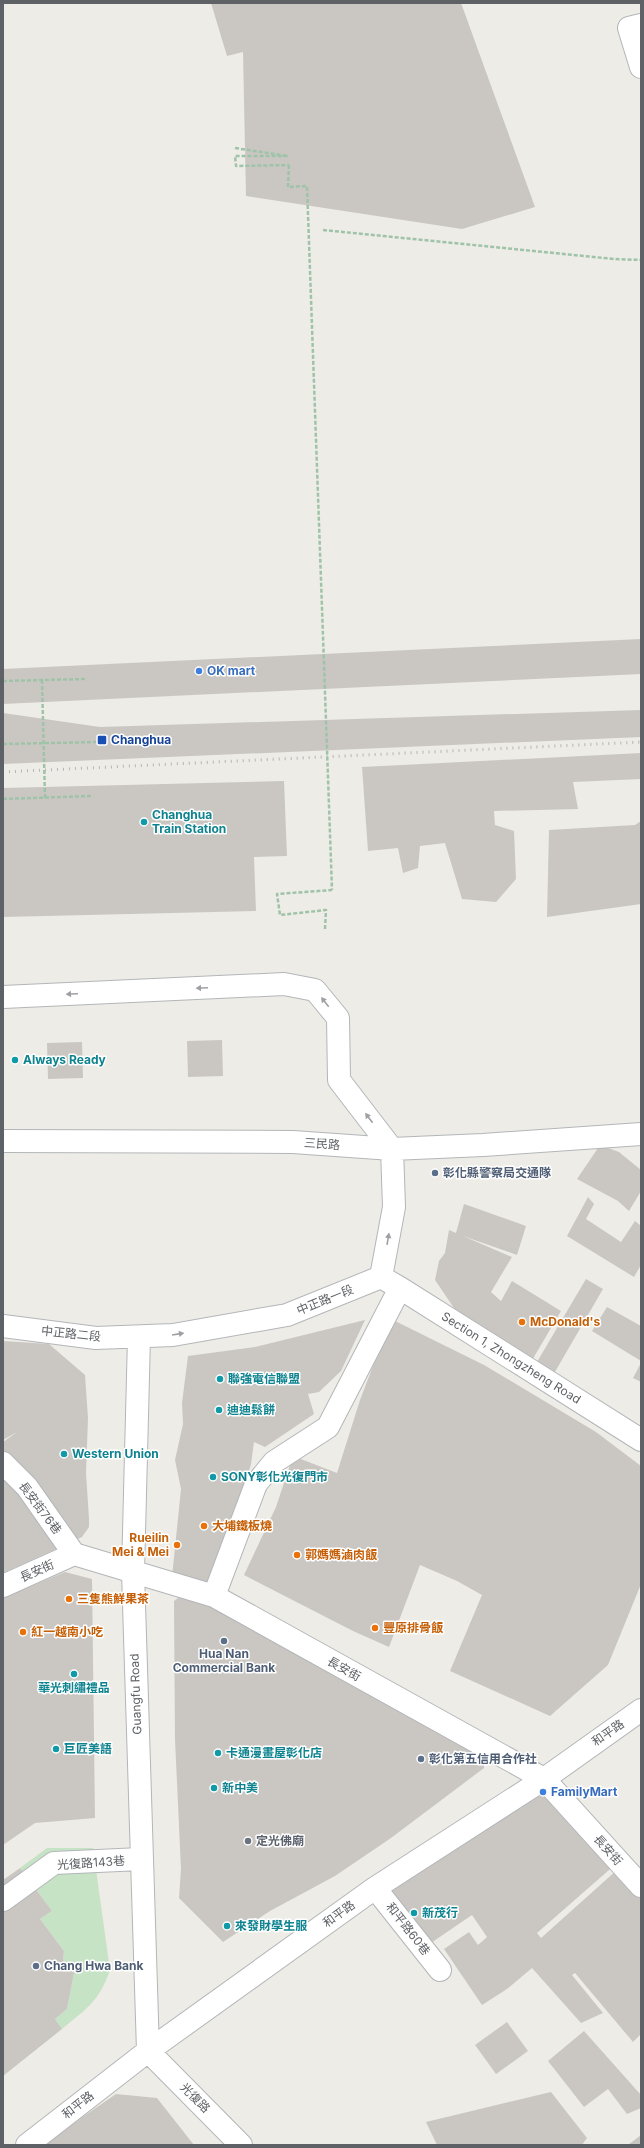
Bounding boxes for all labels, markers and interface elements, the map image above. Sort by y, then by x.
place label: OK mart [207,663,256,678]
marker: OK mart [194,666,204,676]
place label: Changhua [111,732,171,747]
marker: Changhua [96,734,108,746]
place label: Changhua Train Station [152,807,226,836]
marker: Changhua Train Station [139,817,149,827]
one-way arrow [196,984,208,991]
one-way arrow [66,990,78,997]
one-way arrow [321,997,330,1008]
place label: Always Ready [23,1052,107,1067]
marker: Always Ready [10,1055,20,1065]
one-way arrow [365,1113,373,1123]
street label: 三民路 [304,1135,341,1152]
place label: 彰化縣警察局交通隊 [443,1165,551,1180]
marker: 彰化縣警察局交通隊 [430,1168,440,1178]
one-way arrow [385,1233,391,1245]
street label: 中正路一段 [294,1281,355,1318]
street label: Section 1, Zhongzheng Road [439,1308,584,1407]
place label: McDonald's [530,1314,600,1329]
marker: McDonald's [517,1317,527,1327]
street label: 中正路二段 [40,1323,102,1344]
one-way arrow [172,1331,184,1337]
place label: 聯強電信聯盟 [228,1371,300,1386]
marker: 聯強電信聯盟 [215,1374,225,1384]
place label: 迪迪鬆餅 [227,1402,275,1417]
marker: 迪迪鬆餅 [214,1405,224,1415]
place label: Western Union [72,1446,159,1461]
marker: Western Union [59,1449,69,1459]
place label: SONY彰化光復門市 [221,1469,328,1484]
marker: SONY彰化光復門市 [208,1472,218,1482]
street label: 長安街76巷 [16,1478,65,1537]
place label: 大埔鐵板燒 [212,1518,272,1533]
marker: 大埔鐵板燒 [199,1521,209,1531]
place label: Rueilin Mei & Mei [112,1530,169,1559]
marker: Rueilin Mei & Mei [172,1540,182,1550]
place label: 郭媽媽滷肉飯 [305,1547,378,1562]
marker: 郭媽媽滷肉飯 [292,1550,302,1560]
street label: 長安街 [17,1556,56,1585]
place label: 三隻熊鮮果茶 [77,1591,149,1606]
marker: 三隻熊鮮果茶 [64,1594,74,1604]
place label: 豐原排骨飯 [383,1620,444,1635]
marker: 豐原排骨飯 [370,1623,380,1633]
place label: 紅一越南小吃 [31,1624,103,1639]
marker: 紅一越南小吃 [18,1627,28,1637]
marker: Hua Nan Commercial Bank [219,1636,229,1646]
place label: Hua Nan Commercial Bank [173,1646,275,1675]
street label: Guangfu Road [127,1653,144,1735]
street label: 長安街 [325,1653,364,1684]
marker: 華光刺繡禮品 [69,1669,79,1679]
place label: 華光刺繡禮品 [38,1680,110,1695]
street label: 和平路 [589,1716,627,1749]
place label: 巨匠美語 [64,1741,112,1756]
marker: 巨匠美語 [51,1744,61,1754]
place label: 卡通漫畫屋彰化店 [226,1745,322,1760]
marker: 卡通漫畫屋彰化店 [213,1748,223,1758]
place label: 彰化第五信用合作社 [429,1751,537,1766]
marker: 彰化第五信用合作社 [416,1754,426,1764]
place label: 新中美 [222,1780,258,1795]
marker: 新中美 [209,1783,219,1793]
place label: FamilyMart [551,1784,618,1799]
marker: FamilyMart [538,1787,548,1797]
street label: 長安街 [591,1831,626,1868]
place label: 定光佛廟 [256,1833,304,1848]
marker: 定光佛廟 [243,1836,253,1846]
street label: 光復路143巷 [57,1853,125,1872]
street label: 和平路 [320,1897,358,1930]
street label: 和平路60巷 [383,1899,434,1958]
place label: 新茂行 [422,1905,458,1920]
marker: 新茂行 [409,1908,419,1918]
place label: 來發財學生服 [235,1918,308,1933]
marker: 來發財學生服 [222,1921,232,1931]
place label: Chang Hwa Bank [44,1958,144,1973]
marker: Chang Hwa Bank [31,1961,41,1971]
street label: 光復路 [177,2080,213,2116]
street label: 和平路 [59,2088,96,2122]

